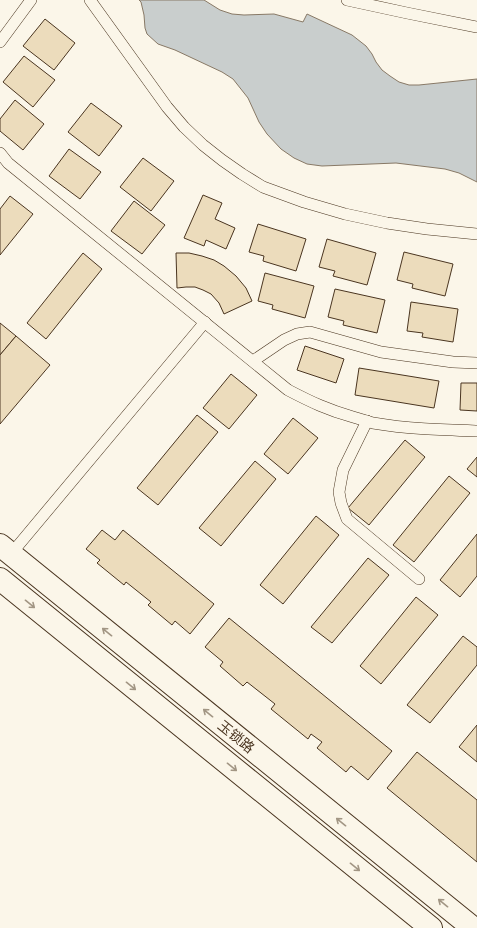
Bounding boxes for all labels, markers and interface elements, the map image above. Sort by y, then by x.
one-way arrow [25,599,36,608]
one-way arrow [101,627,112,636]
one-way arrow [126,681,137,690]
one-way arrow [202,709,213,718]
street label: 玉锁路 [214,717,258,757]
one-way arrow [227,763,238,772]
one-way arrow [336,817,347,826]
one-way arrow [350,862,361,871]
one-way arrow [437,899,448,908]

